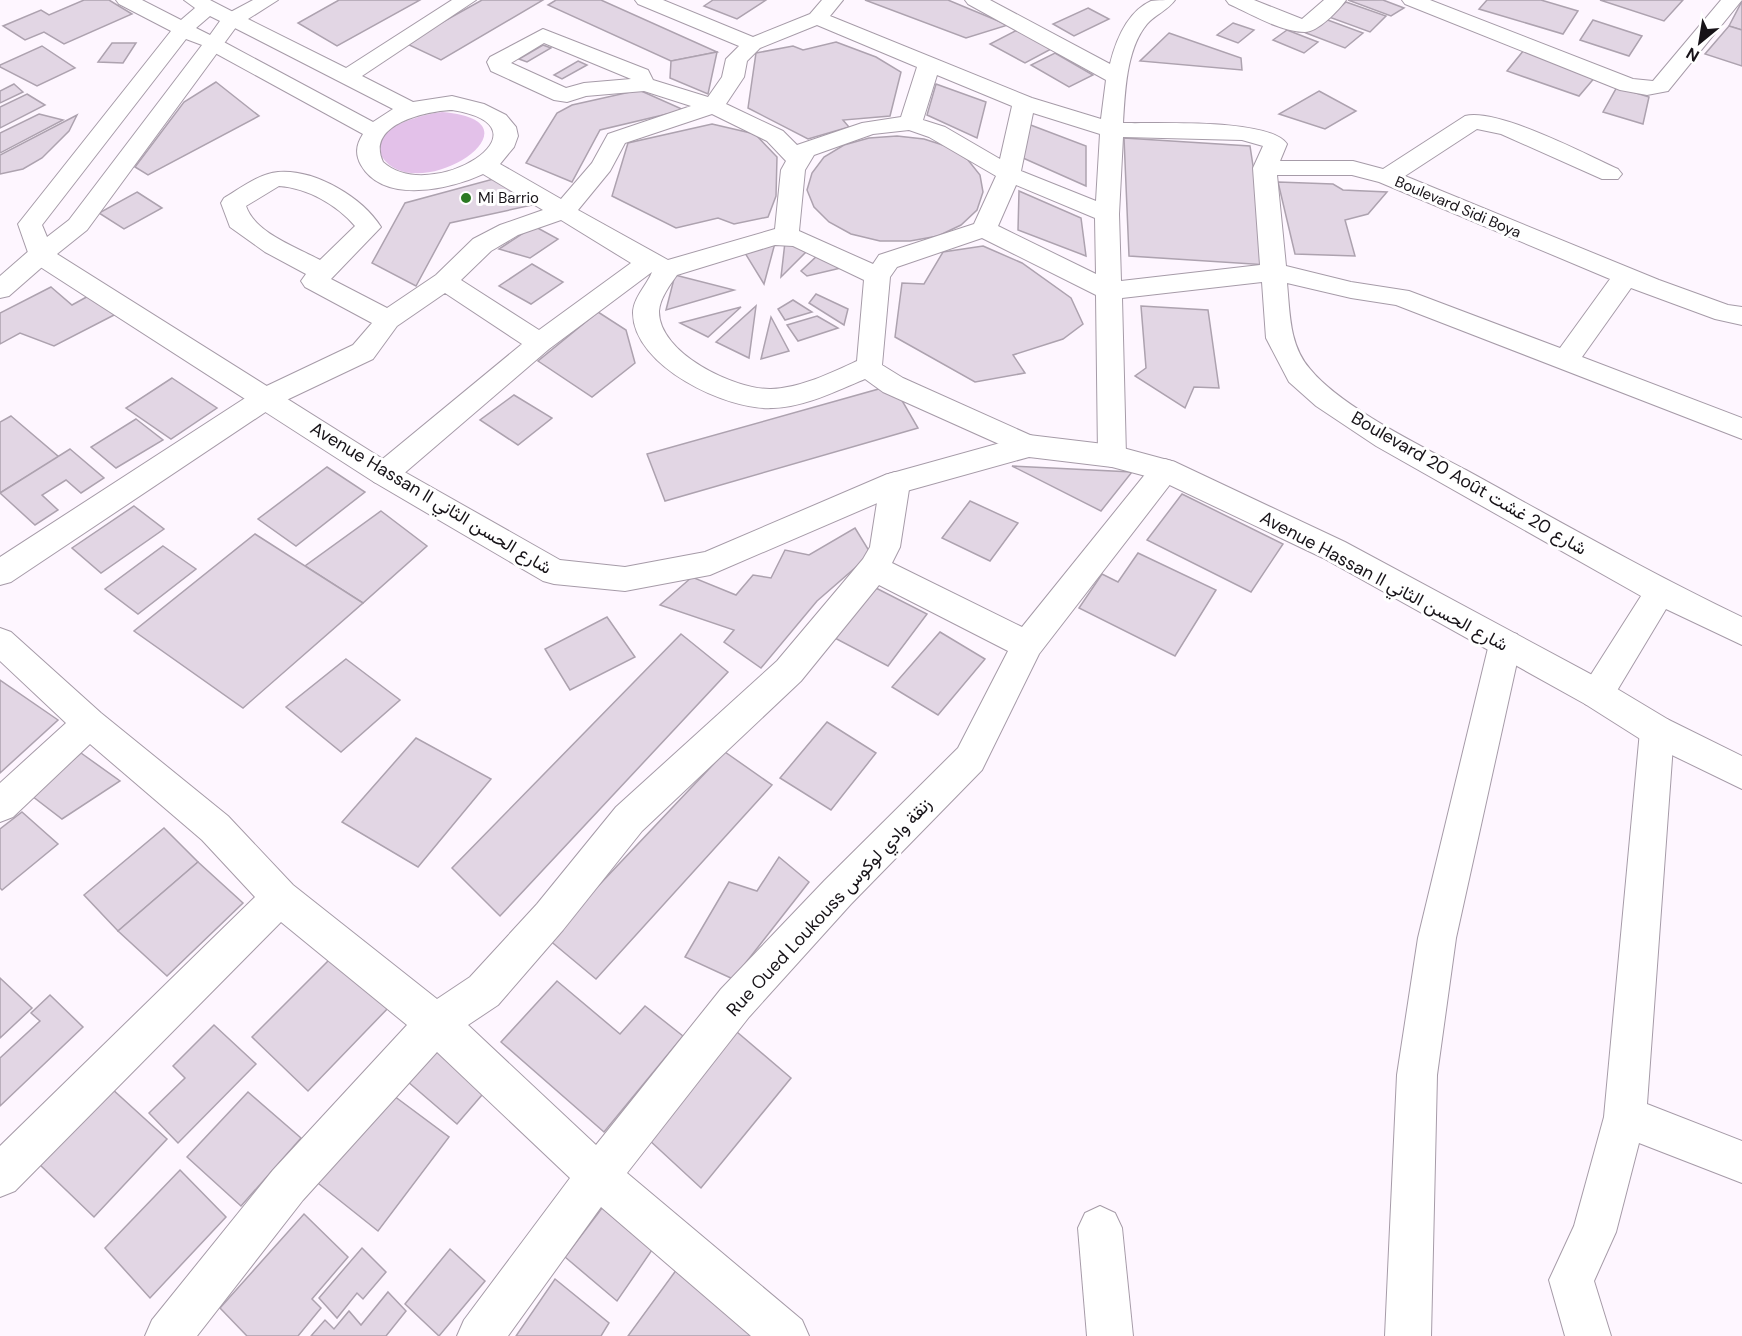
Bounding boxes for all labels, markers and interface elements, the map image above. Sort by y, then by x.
north arrow [1670,12,1730,72]
text: N [1682,43,1703,67]
street label: Boulevard Sidi Boya [1392,171,1524,243]
place label: Mi Barrio [478,188,539,208]
marker: Mi Barrio [459,191,473,205]
street label: Boulevard 20 Août شارع 20 غشت [1347,406,1591,560]
street label: Avenue Hassan II شارع الحسن الثاني [304,416,556,582]
street label: Avenue Hassan II شارع الحسن الثاني [1254,505,1512,659]
street label: Rue Oued Loukouss زنقة وادي لوكوس [721,792,939,1024]

